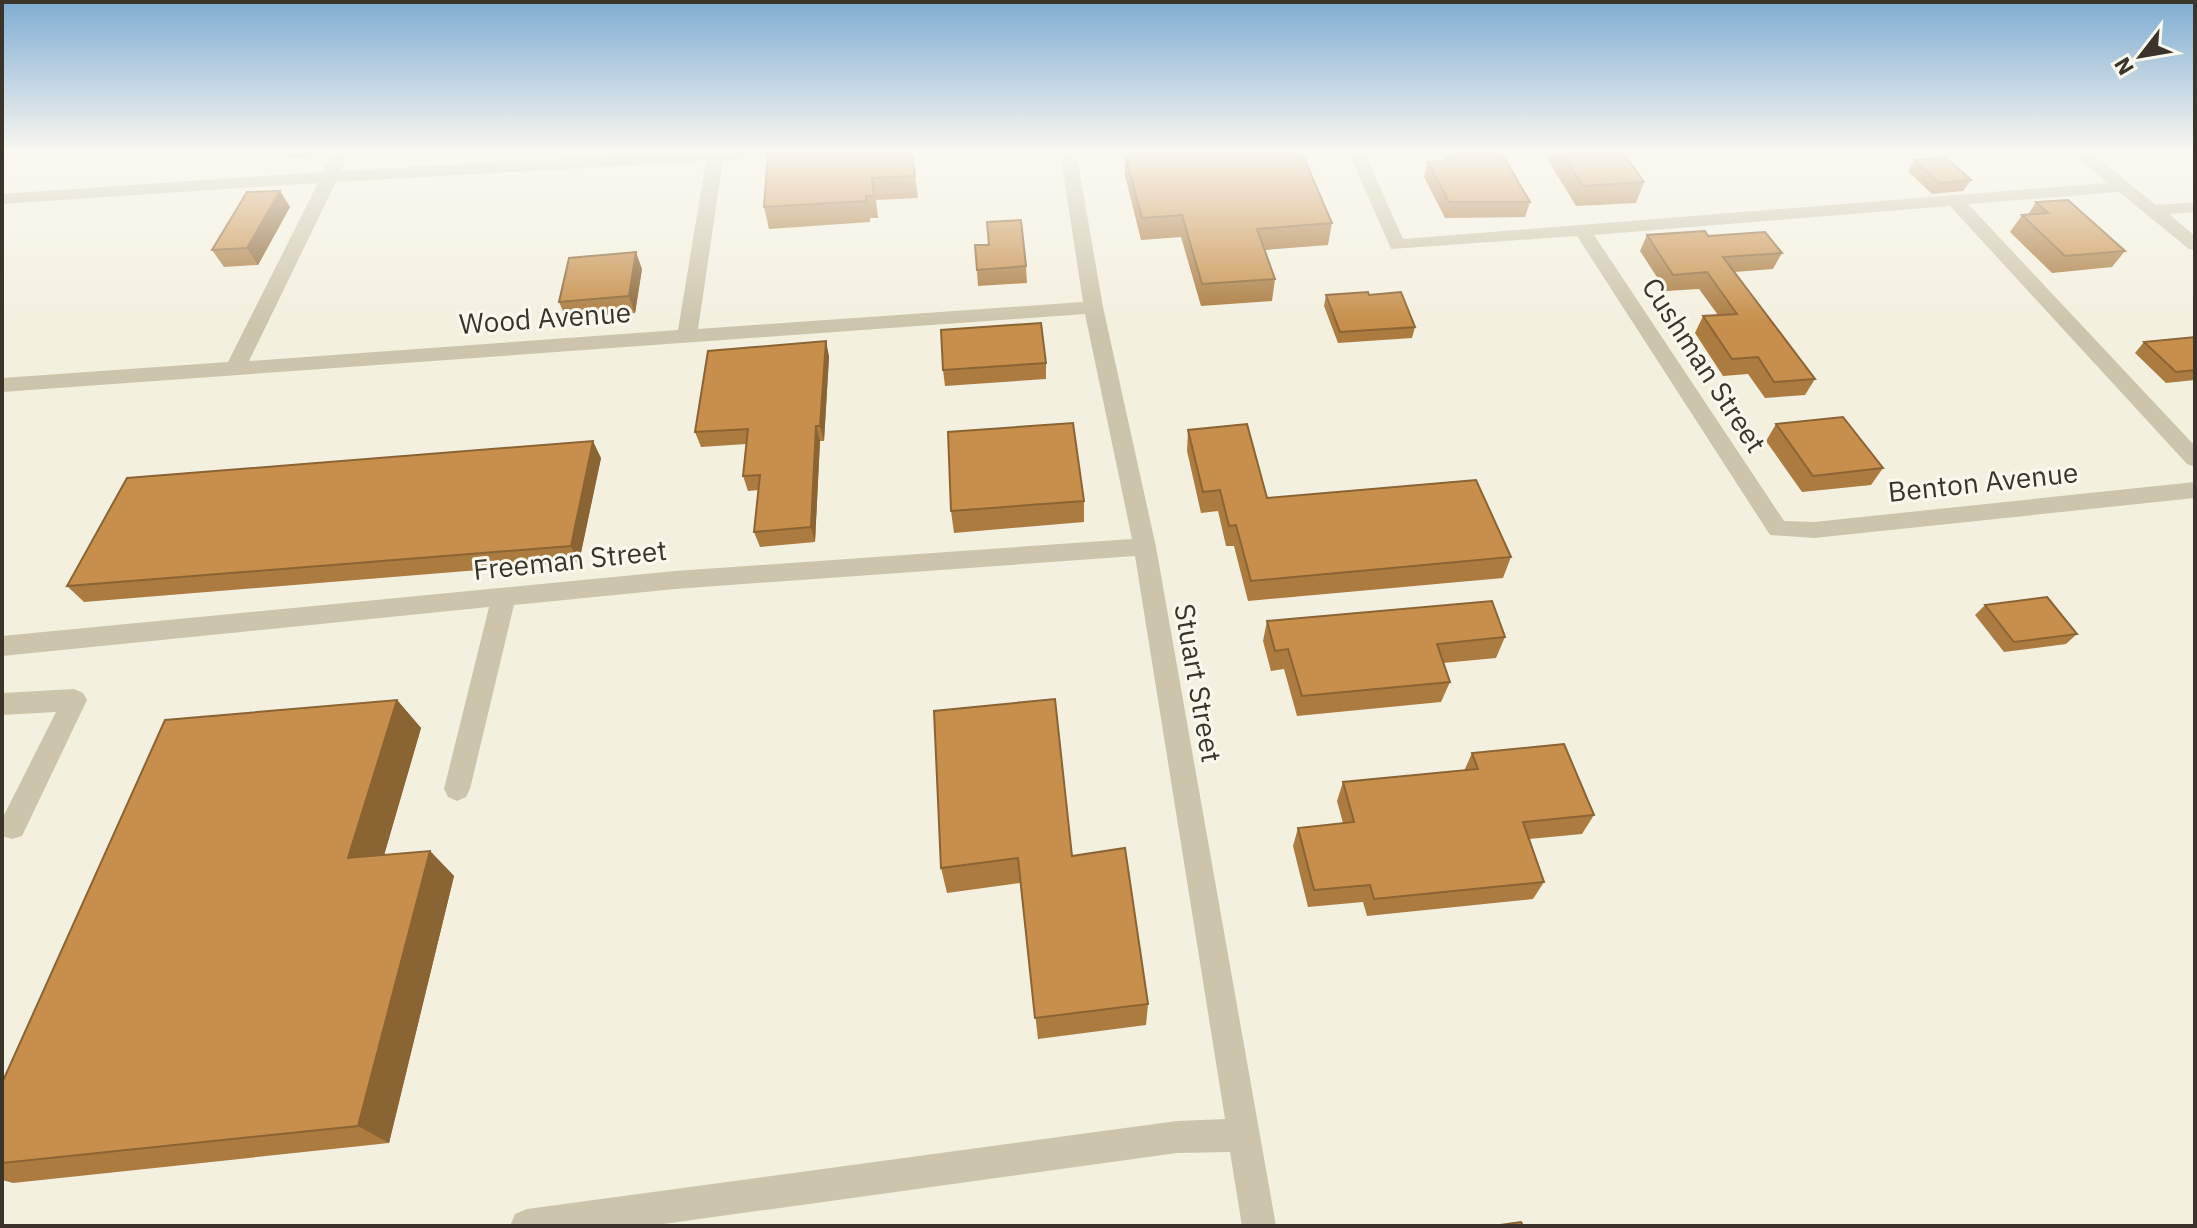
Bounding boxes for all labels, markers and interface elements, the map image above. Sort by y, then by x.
north arrow [2101,16,2181,96]
text: N [2107,52,2140,81]
street label: Cushman Street [1634,270,1775,459]
street label: Wood Avenue [458,293,632,342]
street label: Benton Avenue [1886,453,2080,510]
street label: Freeman Street [471,531,669,588]
street label: Stuart Street [1166,601,1231,765]

